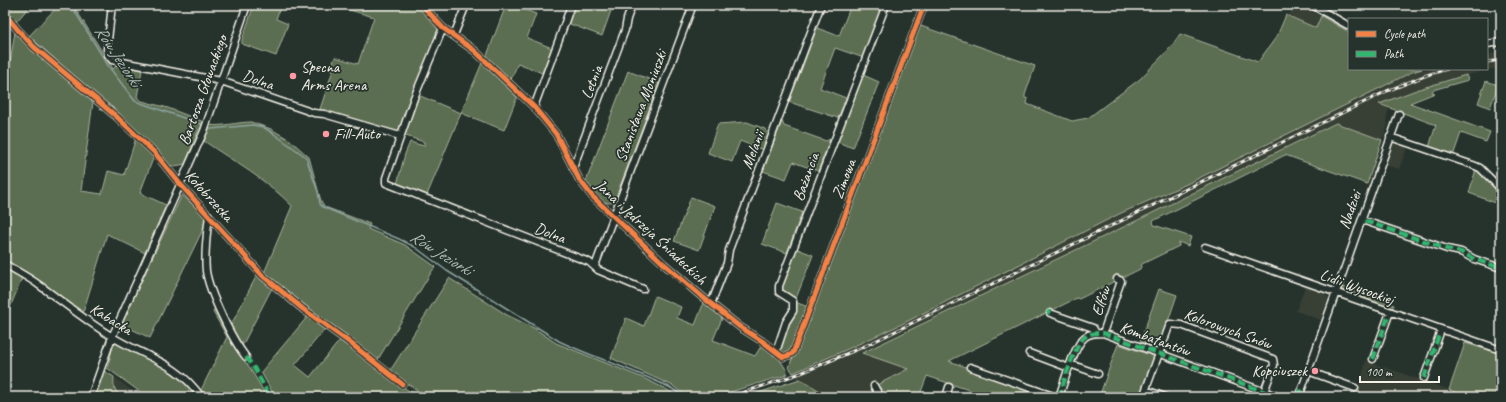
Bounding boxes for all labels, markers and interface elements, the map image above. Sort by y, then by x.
legend [1348,18,1488,70]
water label: Rów Jeziorki [90,22,149,94]
text: Cycle path [1384,26,1426,42]
street label: Bartosza Głowackiego [174,30,233,148]
street label: Stanisława Moniuszki [611,46,672,164]
text: Path [1384,46,1404,62]
place label: Specna Arms Arena [301,57,368,95]
street label: Letnia [577,61,608,101]
street label: Dolna [240,65,278,95]
marker: Specna Arms Arena [288,71,298,81]
place label: Fill-Auto [334,124,382,144]
street label: Melanii [737,126,770,172]
marker: Fill-Auto [321,129,331,139]
street label: Bażancia [788,149,824,204]
street label: Zimowa [827,155,861,202]
street label: Kołobrzeska [181,166,238,227]
street label: Jana i Jędrzeja Śniadeckich [590,174,712,290]
street label: Nadziei [1334,186,1367,232]
street label: Dolna [532,218,570,249]
water label: Rów Jeziorki [406,226,480,283]
street label: Lidii Wysockiej [1317,264,1398,310]
street label: Elfów [1087,282,1116,318]
street label: Kabacka [86,298,137,340]
street label: Kolorowych Snów [1182,304,1276,355]
street label: Kombatantów [1117,317,1195,362]
scale bar [1360,358,1439,384]
place label: Kopciuszek [1252,361,1308,381]
text: 100 m [1366,364,1393,380]
marker: Kopciuszek [1310,366,1320,376]

